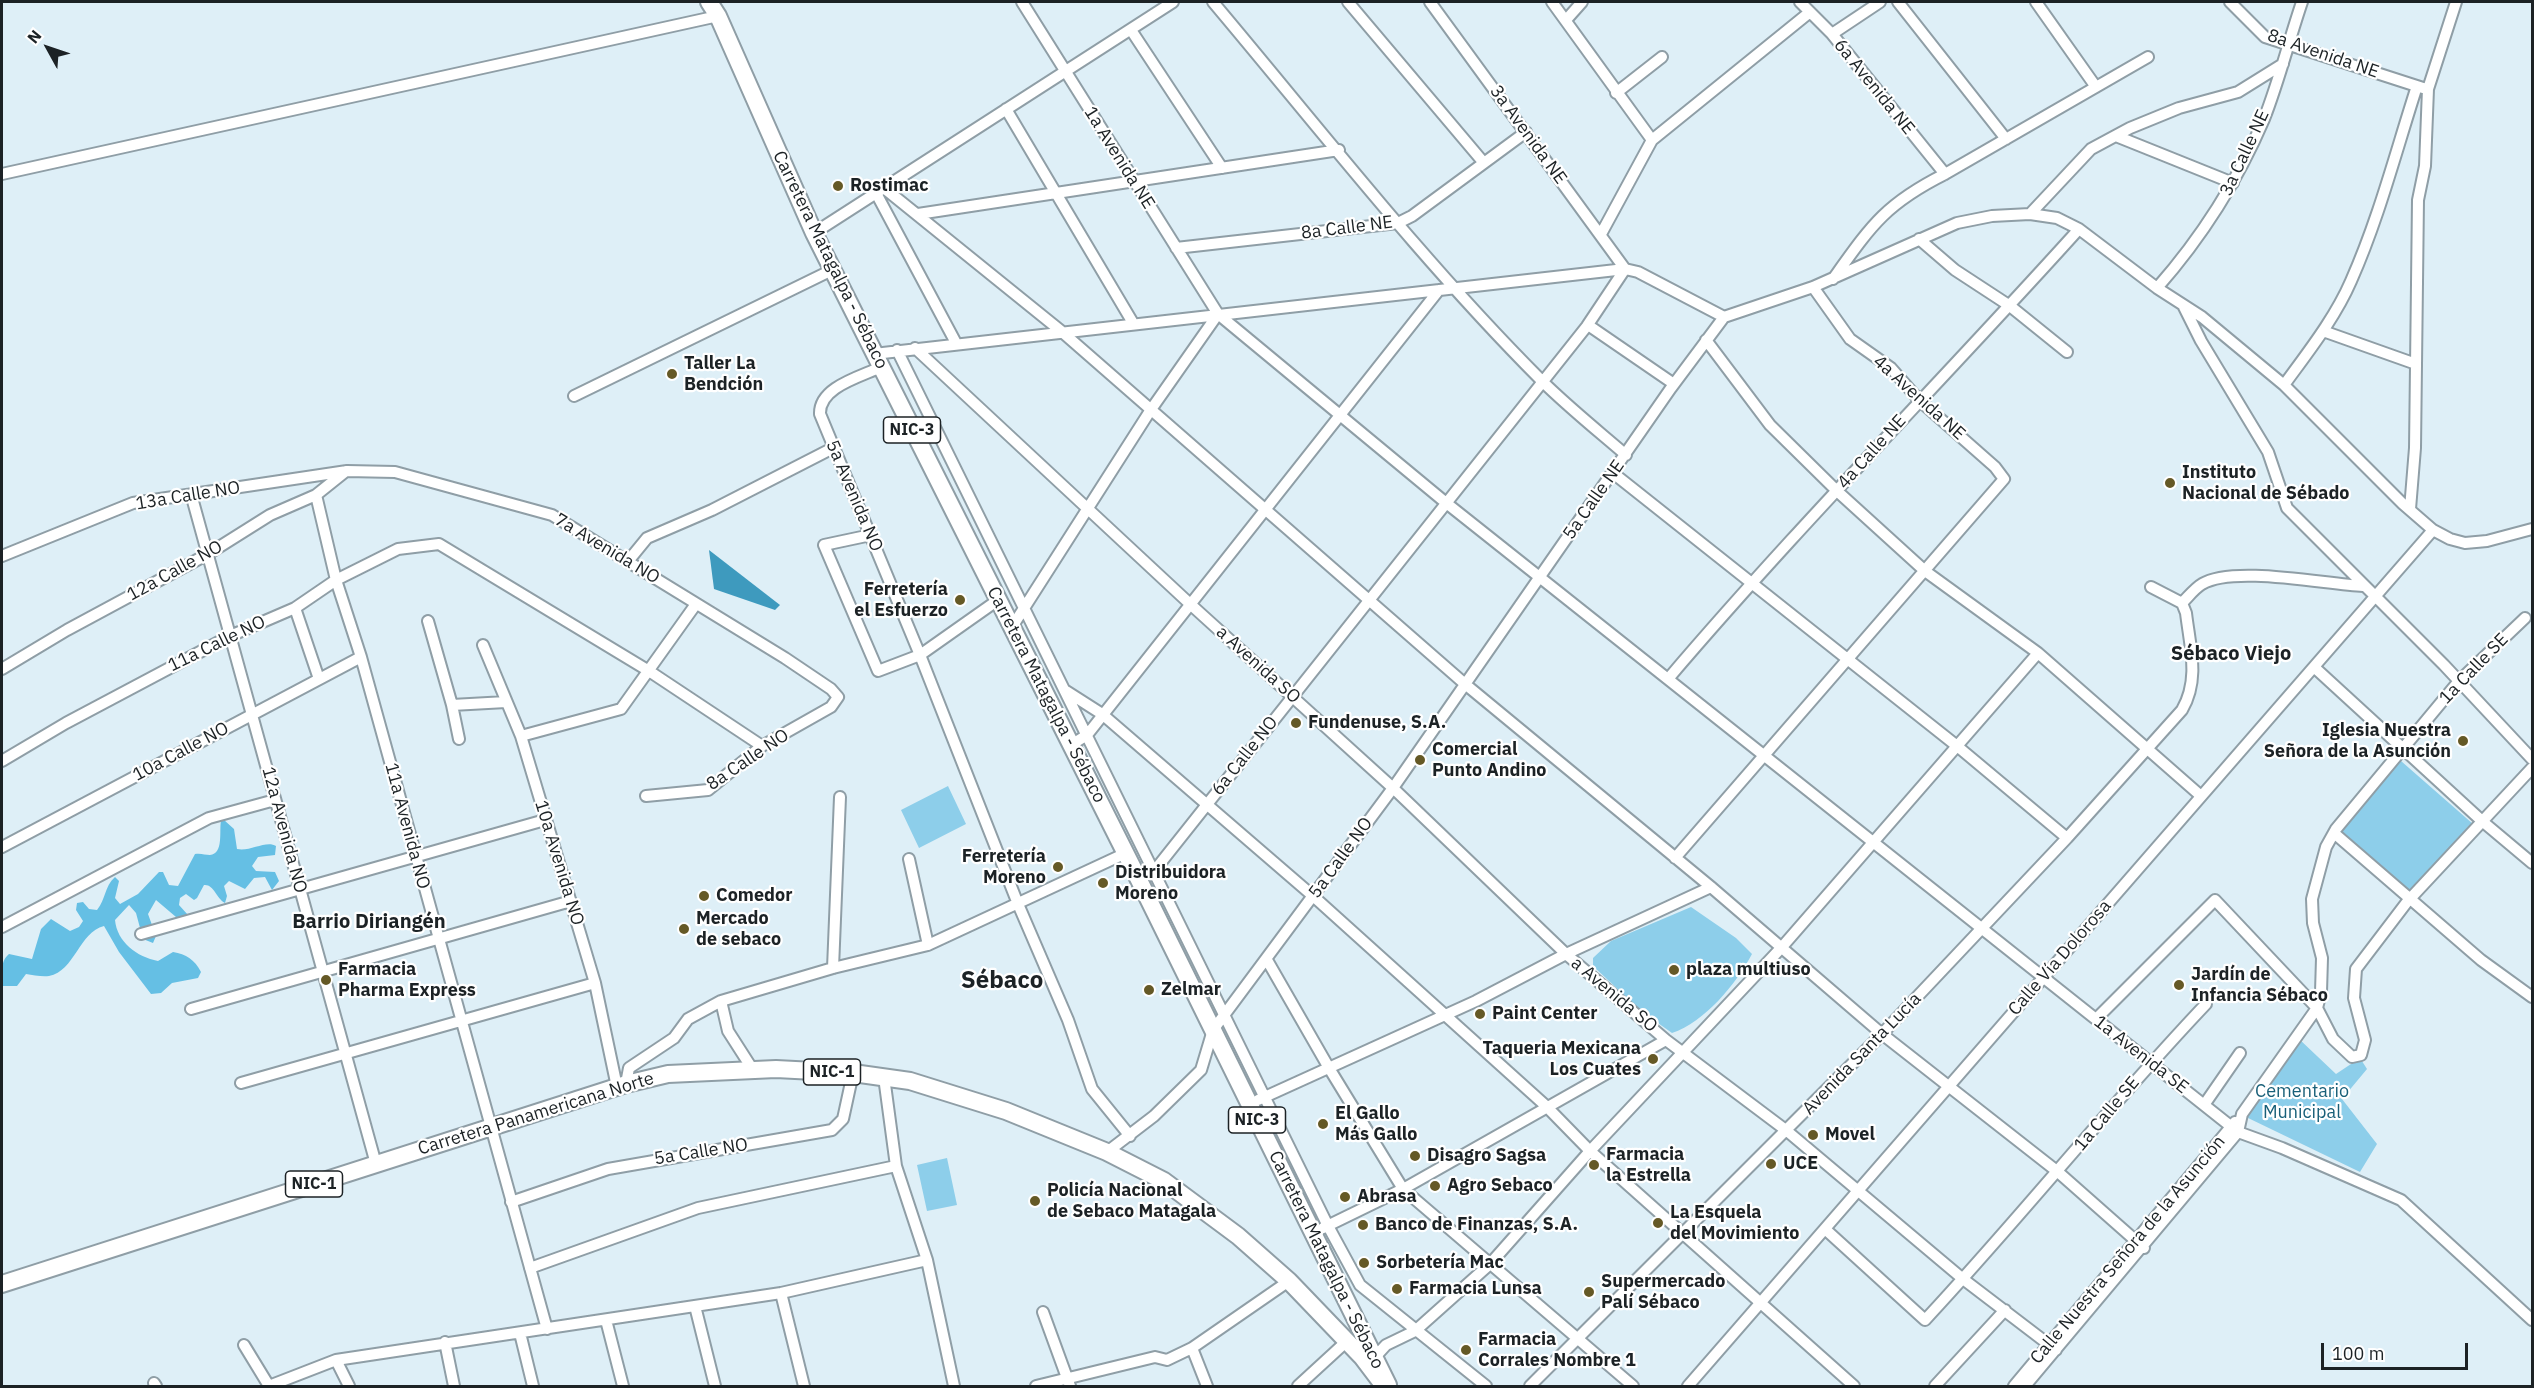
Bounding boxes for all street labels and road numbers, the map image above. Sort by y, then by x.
street label: 8a Avenida NE [2264,25,2382,83]
street label: 6a Avenida NE [1829,35,1919,139]
street label: 3a Avenida NE [1485,81,1571,189]
street label: 1a Avenida NE [1079,103,1159,213]
street label: 3a Calle NE [2216,107,2274,199]
street label: Carretera Matagalpa - Sébaco [768,148,892,372]
street label: 8a Calle NE [1300,212,1394,244]
street label: 4a Avenida NE [1868,351,1970,445]
street label: 4a Calle NE [1833,410,1911,494]
road number: NIC-3 [884,417,940,443]
street label: 5a Avenida NO [821,437,887,555]
street label: 5a Calle NE [1559,456,1629,544]
street label: 13a Calle NO [134,477,242,515]
street label: 7a Avenida NO [550,509,664,589]
street label: 12a Calle NO [124,536,226,606]
street label: Carretera Matagalpa - Sébaco [982,583,1110,807]
street label: 11a Calle NO [165,611,269,677]
street label: a Avenida SO [1211,622,1305,708]
street label: 1a Calle SE [2435,629,2513,709]
street label: 6a Calle NO [1207,712,1283,800]
street label: 10a Calle NO [129,718,233,786]
street label: 8a Calle NO [703,725,793,795]
street label: 11a Avenida NO [380,761,434,891]
street label: 12a Avenida NO [257,765,311,895]
street label: 10a Avenida NO [530,798,588,928]
street label: 5a Calle NO [1304,813,1378,903]
street label: Calle Vía Dolorosa [2004,896,2116,1020]
street label: a Avenida SO [1567,953,1661,1037]
street label: Avenida Santa Lucía [1798,988,1926,1120]
street label: 1a Avenida SE [2089,1011,2193,1099]
road number: NIC-1 [804,1059,860,1085]
street label: Carretera Panamericana Norte [415,1068,657,1160]
street label: 1a Calle SE [2070,1072,2144,1156]
road number: NIC-3 [1228,1107,1286,1133]
street label: Calle Nuestra Señora de la Asunción [2026,1131,2230,1369]
street label: 5a Calle NO [653,1134,749,1170]
street label: Carretera Matagalpa - Sébaco [1264,1148,1388,1372]
road number: NIC-1 [286,1171,342,1197]

